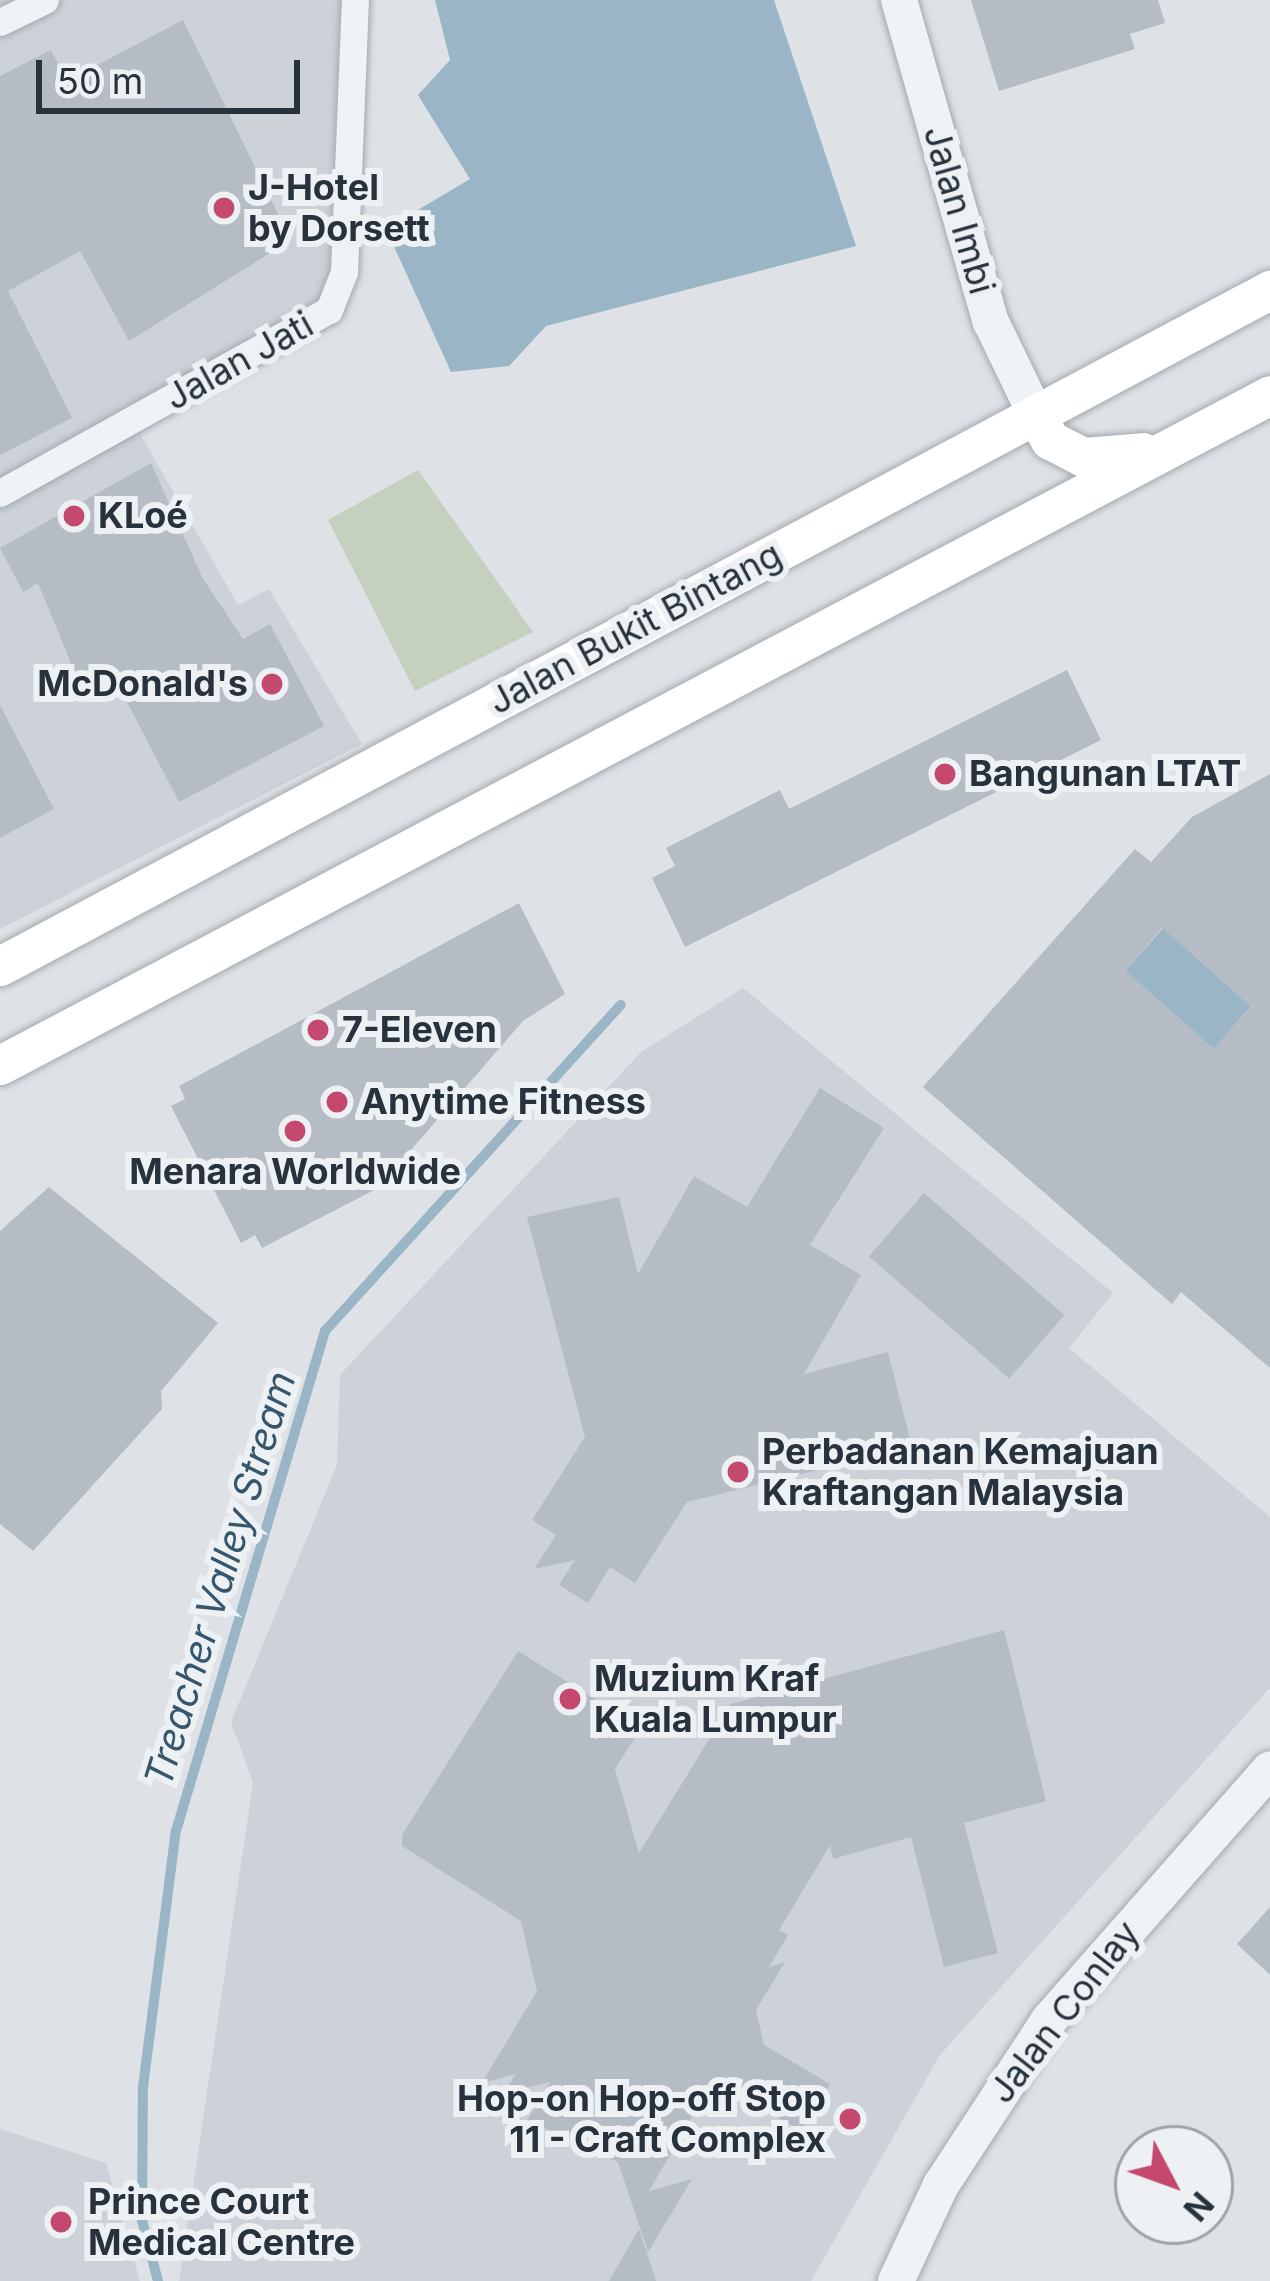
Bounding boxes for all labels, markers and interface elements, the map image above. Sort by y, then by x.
scale bar [42,36,306,110]
text: 50 m [57,59,143,103]
street label: Jalan Imbi [914,121,1004,299]
place label: J-Hotel by Dorsett [248,165,430,250]
marker: J-Hotel by Dorsett [211,195,237,221]
street label: Jalan Jati [158,303,320,419]
place label: KLoé [98,494,188,538]
marker: KLoé [61,503,87,529]
street label: Jalan Bukit Bintang [481,533,789,723]
place label: McDonald's [37,662,248,706]
marker: McDonald's [259,671,285,697]
place label: Bangunan LTAT [969,752,1241,796]
marker: Bangunan LTAT [932,761,958,787]
place label: 7-Eleven [342,1008,497,1052]
marker: 7-Eleven [305,1017,331,1043]
place label: Anytime Fitness [361,1080,646,1124]
marker: Anytime Fitness [324,1089,350,1115]
marker: Menara Worldwide [282,1118,308,1144]
place label: Menara Worldwide [129,1150,461,1194]
water label: Treacher Valley Stream [135,1366,305,1792]
place label: Perbadanan Kemajuan Kraftangan Malaysia [762,1429,1159,1514]
marker: Perbadanan Kemajuan Kraftangan Malaysia [725,1459,751,1485]
place label: Muzium Kraf Kuala Lumpur [594,1656,837,1741]
marker: Muzium Kraf Kuala Lumpur [557,1686,583,1712]
street label: Jalan Conlay [980,1912,1148,2112]
place label: Hop-on Hop-off Stop 11 - Craft Complex [457,2076,826,2161]
marker: Hop-on Hop-off Stop 11 - Craft Complex [837,2106,863,2132]
north arrow [1114,2125,1234,2245]
place label: Prince Court Medical Centre [88,2179,355,2264]
text: N [1176,2184,1222,2229]
marker: Prince Court Medical Centre [45,2206,77,2238]

